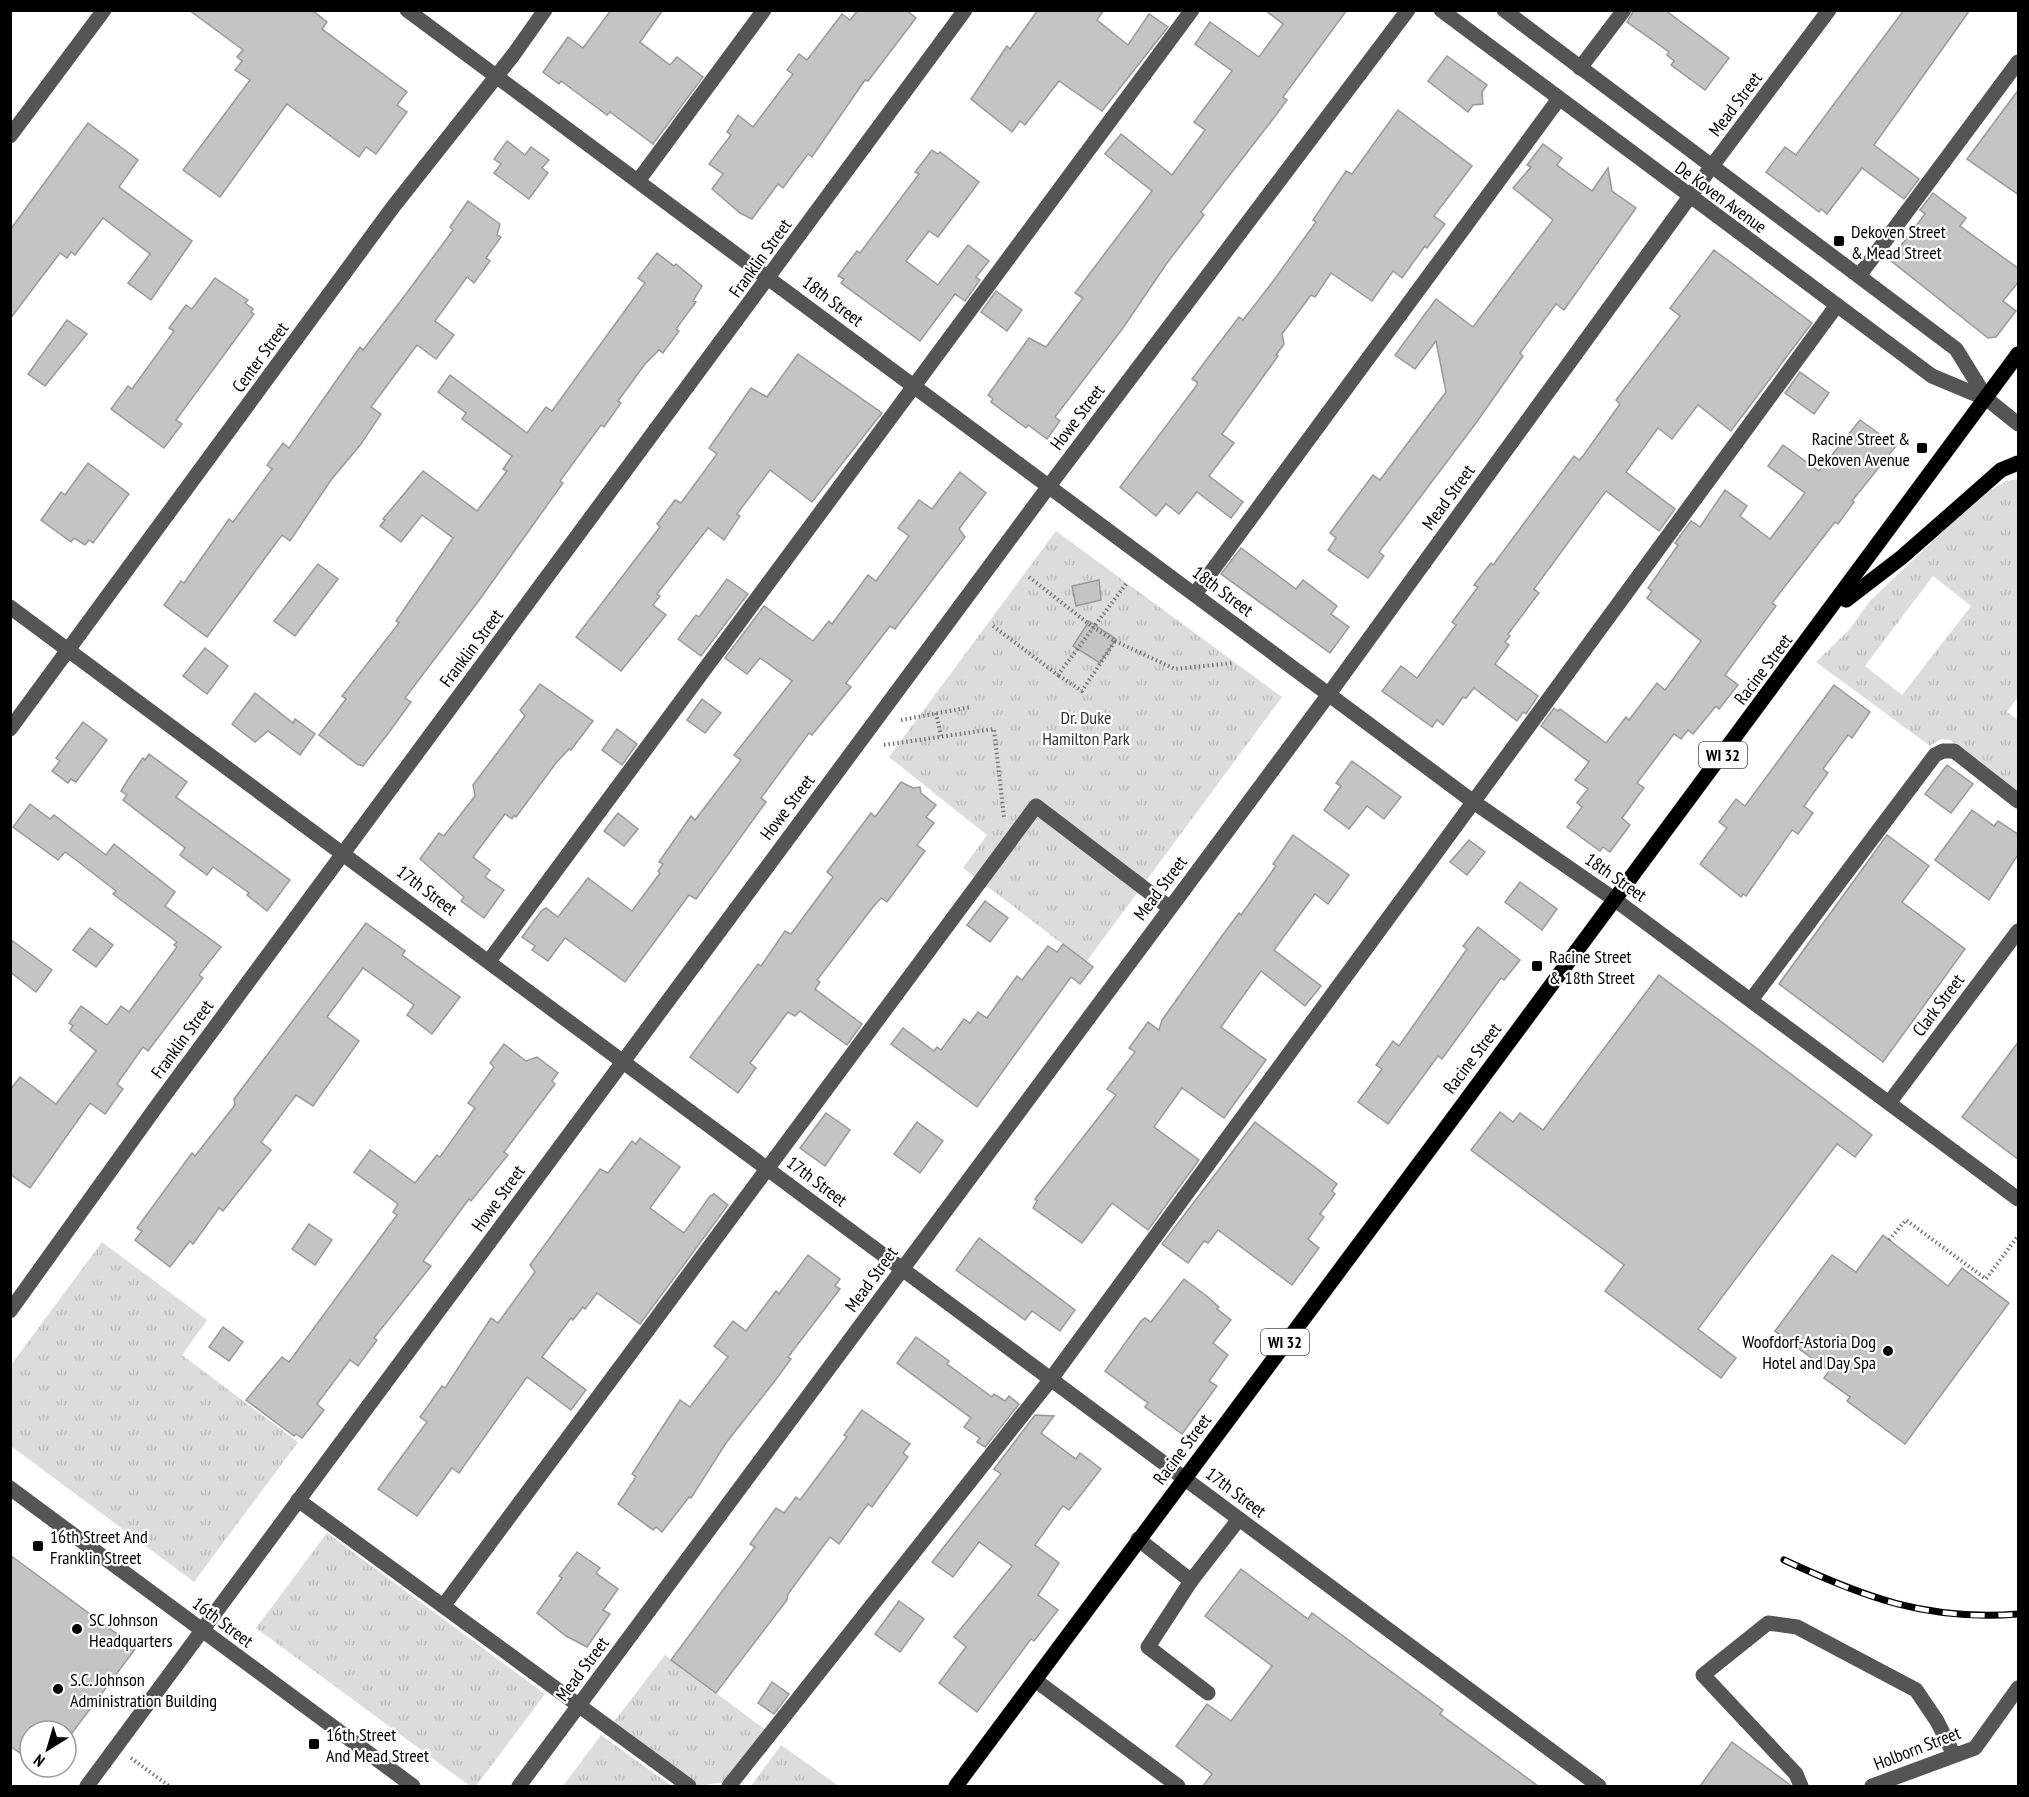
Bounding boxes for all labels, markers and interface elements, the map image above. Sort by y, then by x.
street label: Mead Street [1703,67,1767,141]
street label: De Koven Avenue [1671,156,1771,238]
street label: Franklin Street [724,214,796,302]
place label: Dekoven Street & Mead Street [1851,220,1946,264]
marker: Dekoven Street & Mead Street [1832,234,1846,248]
street label: 18th Street [798,271,868,331]
street label: Center Street [227,317,293,397]
street label: Howe Street [1045,380,1109,454]
place label: Racine Street & Dekoven Avenue [1808,427,1910,471]
marker: Racine Street & Dekoven Avenue [1915,441,1929,455]
street label: Mead Street [1417,460,1479,534]
street label: 18th Street [1188,561,1258,621]
street label: Franklin Street [434,604,508,691]
street label: Racine Street [1729,629,1797,709]
park label: Dr. Duke Hamilton Park [1042,706,1130,750]
road number: WI 32 [1699,742,1747,768]
street label: Howe Street [755,770,819,844]
street label: 18th Street [1581,847,1651,907]
street label: Mead Street [1128,851,1192,925]
street label: 17th Street [392,860,462,920]
place label: Racine Street & 18th Street [1549,945,1635,989]
marker: Racine Street & 18th Street [1530,959,1544,973]
street label: Clark Street [1907,969,1969,1041]
street label: Franklin Street [146,995,218,1083]
street label: Racine Street [1438,1018,1506,1098]
street label: 17th Street [782,1151,852,1211]
street label: Howe Street [466,1160,530,1236]
street label: Mead Street [840,1242,902,1316]
road number: WI 32 [1261,1329,1309,1355]
place label: Woofdorf-Astoria Dog Hotel and Day Spa [1742,1330,1876,1374]
marker: Woofdorf-Astoria Dog Hotel and Day Spa [1881,1344,1895,1358]
street label: Racine Street [1148,1409,1216,1489]
street label: 17th Street [1201,1462,1271,1522]
place label: 16th Street And Franklin Street [50,1525,148,1569]
marker: 16th Street And Franklin Street [31,1539,45,1553]
street label: 16th Street [188,1592,258,1652]
place label: SC Johnson Headquarters [89,1608,172,1652]
marker: SC Johnson Headquarters [70,1622,84,1636]
street label: Mead Street [550,1632,614,1706]
place label: S.C. Johnson Administration Building [70,1668,217,1712]
marker: S.C. Johnson Administration Building [51,1682,65,1696]
north arrow [18,1719,78,1779]
street label: Holborn Street [1870,1721,1964,1775]
place label: 16th Street And Mead Street [326,1723,429,1767]
marker: 16th Street And Mead Street [307,1737,321,1751]
text: N [30,1750,48,1772]

